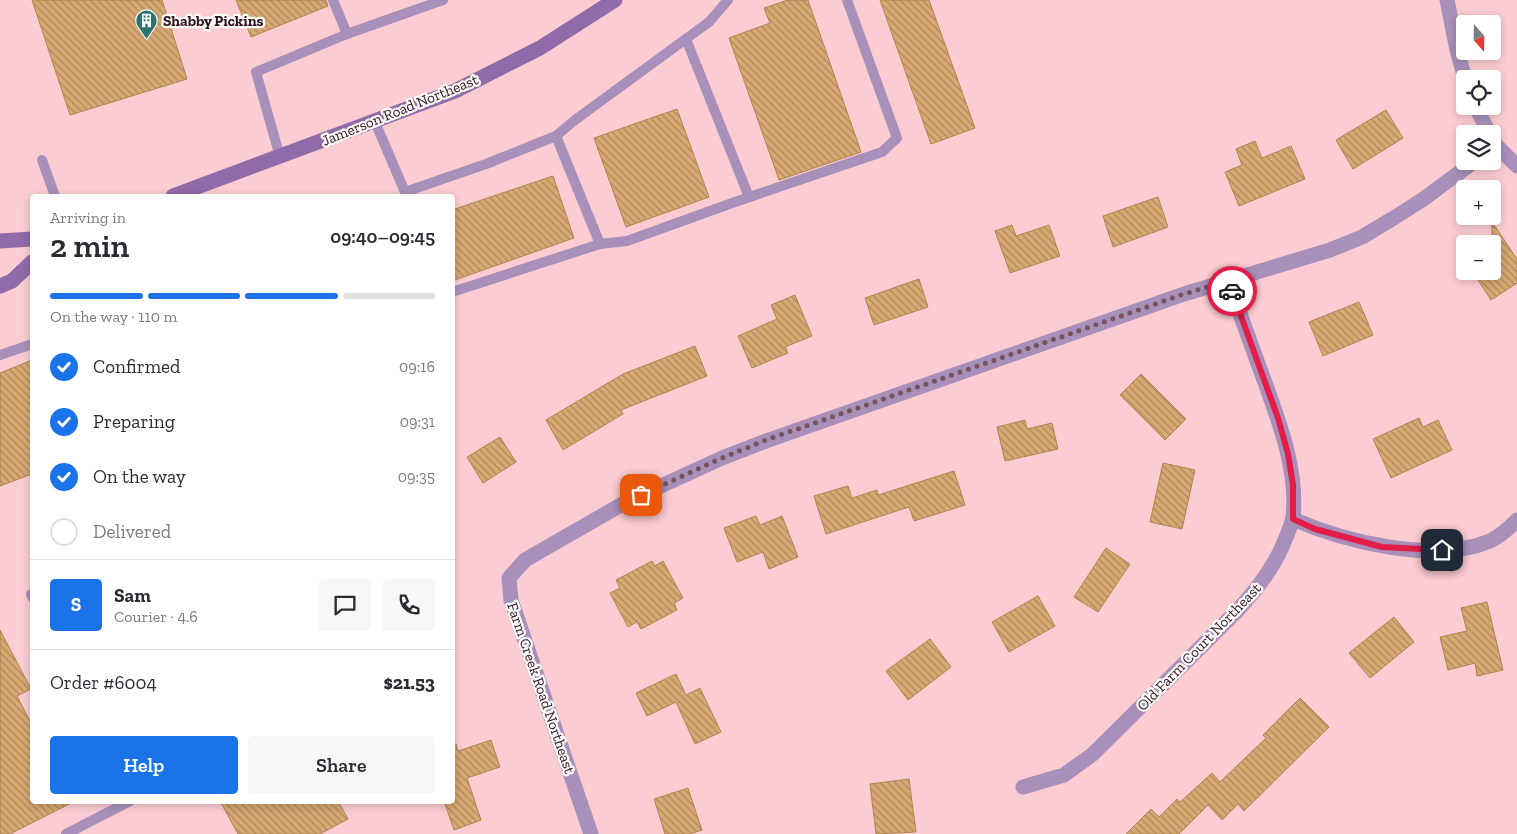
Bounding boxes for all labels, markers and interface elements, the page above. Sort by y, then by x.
building icon: Shabby Pickins [135,9,159,40]
place label: Shabby Pickins [163,12,264,30]
north arrow [1456,15,1501,60]
map controls [1456,15,1501,280]
street label: Jamerson Road Northeast [319,70,481,150]
button: locate [1456,70,1501,115]
button: layers [1456,125,1501,170]
button: + [1456,180,1501,225]
text: Arriving in [50,208,126,227]
text: 09:40–09:45 [330,225,435,248]
text: 2 min [50,227,129,265]
button: − [1456,235,1501,280]
courier [1207,266,1257,316]
icon: car [1218,277,1246,305]
text: On the way · 110 m [50,307,177,326]
icon: check [50,353,78,381]
text: Confirmed [93,355,180,378]
text: 09:16 [399,357,435,376]
icon: check [50,408,78,436]
text: Preparing [93,410,175,433]
text: 09:31 [400,412,435,431]
icon: check [50,463,78,491]
text: On the way [93,465,186,488]
text: 09:35 [398,467,435,486]
pin [620,474,662,516]
icon: bag [627,481,655,509]
text: Delivered [93,520,171,543]
pin [1421,529,1463,571]
icon: home [1428,536,1456,564]
button: chat [319,579,371,631]
button: phone [383,579,435,631]
street label: Old Farm Court Northeast [1133,579,1265,715]
text: Sam [114,584,151,607]
text: S [71,593,81,616]
street label: Farm Creek Road Northeast [503,600,579,777]
text: Courier · 4.6 [114,607,198,626]
text: Order #6004 [50,671,157,694]
text: $21.53 [383,671,435,694]
button: Help [50,736,238,794]
button: Share [248,736,435,794]

